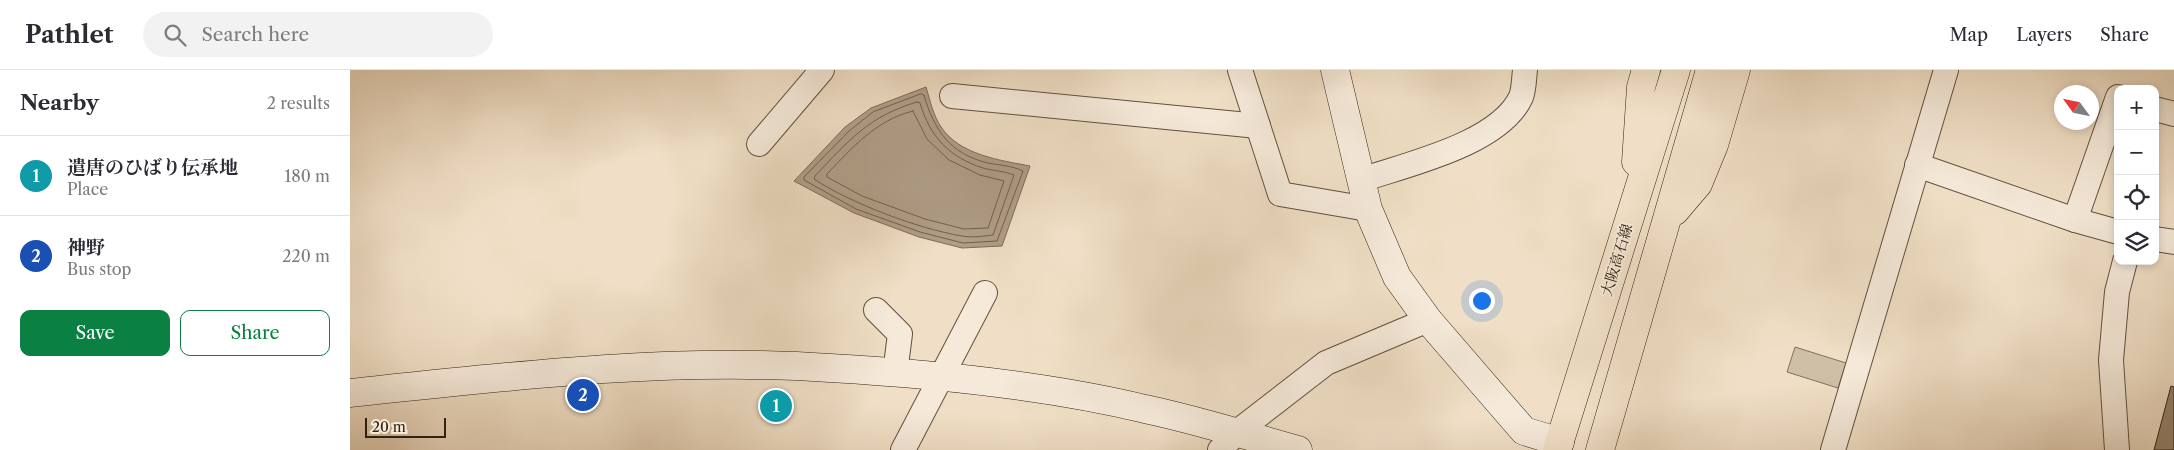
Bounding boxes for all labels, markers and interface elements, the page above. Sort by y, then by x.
search box [143,12,493,57]
text: Pathlet [25,20,113,49]
icon: search [161,21,189,49]
text: Search here [201,23,309,46]
text: Map [1950,24,1988,46]
text: Layers [2016,24,2072,46]
text: Share [2100,24,2149,46]
north arrow [2054,85,2099,130]
map controls [2114,85,2159,265]
button: + [2114,85,2159,130]
text: Nearby [20,90,99,115]
text: 2 results [267,93,330,113]
button: − [2114,130,2159,175]
text: 遣唐のひばり伝承地 [67,156,238,179]
text: 1 [32,166,40,186]
text: 180 m [284,166,330,186]
button: locate [2114,175,2159,220]
text: Place [67,179,108,199]
button: layers [2114,220,2159,265]
street label: 大阪高石線 [1596,221,1637,299]
text: 神野 [67,236,105,259]
text: 2 [31,246,41,266]
text: 220 m [282,246,330,266]
text: Bus stop [67,259,131,279]
your location [1469,288,1495,314]
button: Save [20,310,170,356]
button: Share [180,310,330,356]
pin: 2 [567,376,599,414]
pin: 1 [760,387,792,425]
scale bar [365,415,446,438]
text: 20 m [372,418,406,436]

